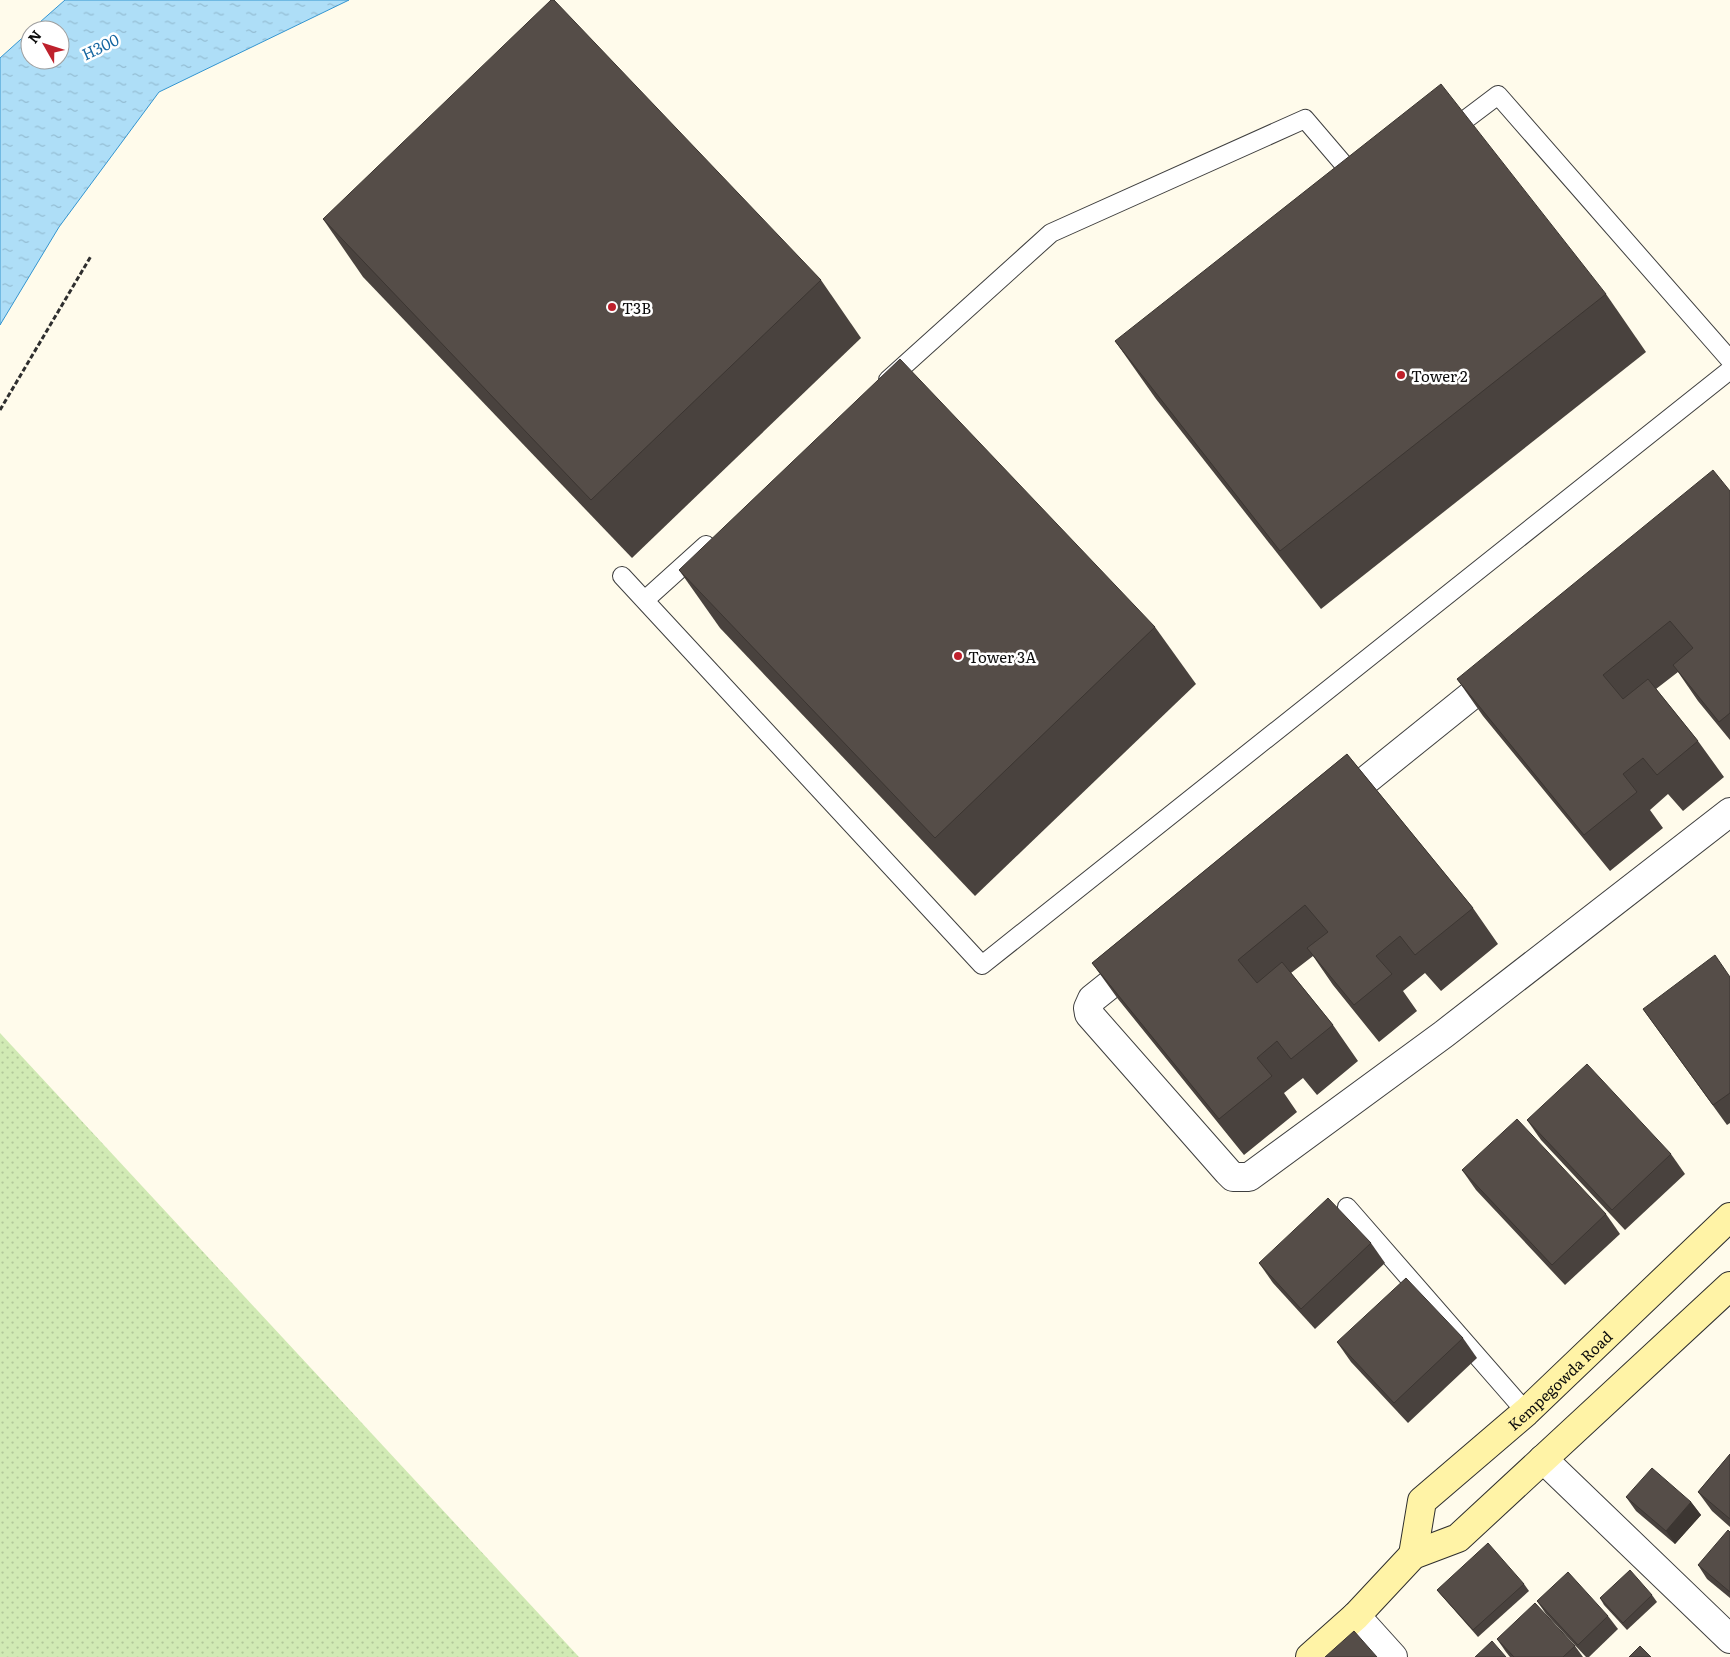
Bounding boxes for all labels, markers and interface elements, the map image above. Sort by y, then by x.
north arrow [20,20,70,70]
text: N [23,25,46,47]
water label: H300 [77,27,123,65]
place label: T3B [622,296,651,319]
marker: T3B [606,301,618,313]
place label: Tower 2 [1411,364,1468,387]
marker: Tower 2 [1395,369,1407,381]
place label: Tower 3A [968,645,1036,668]
marker: Tower 3A [952,650,964,662]
street label: Kempegowda Road [1502,1325,1617,1435]

